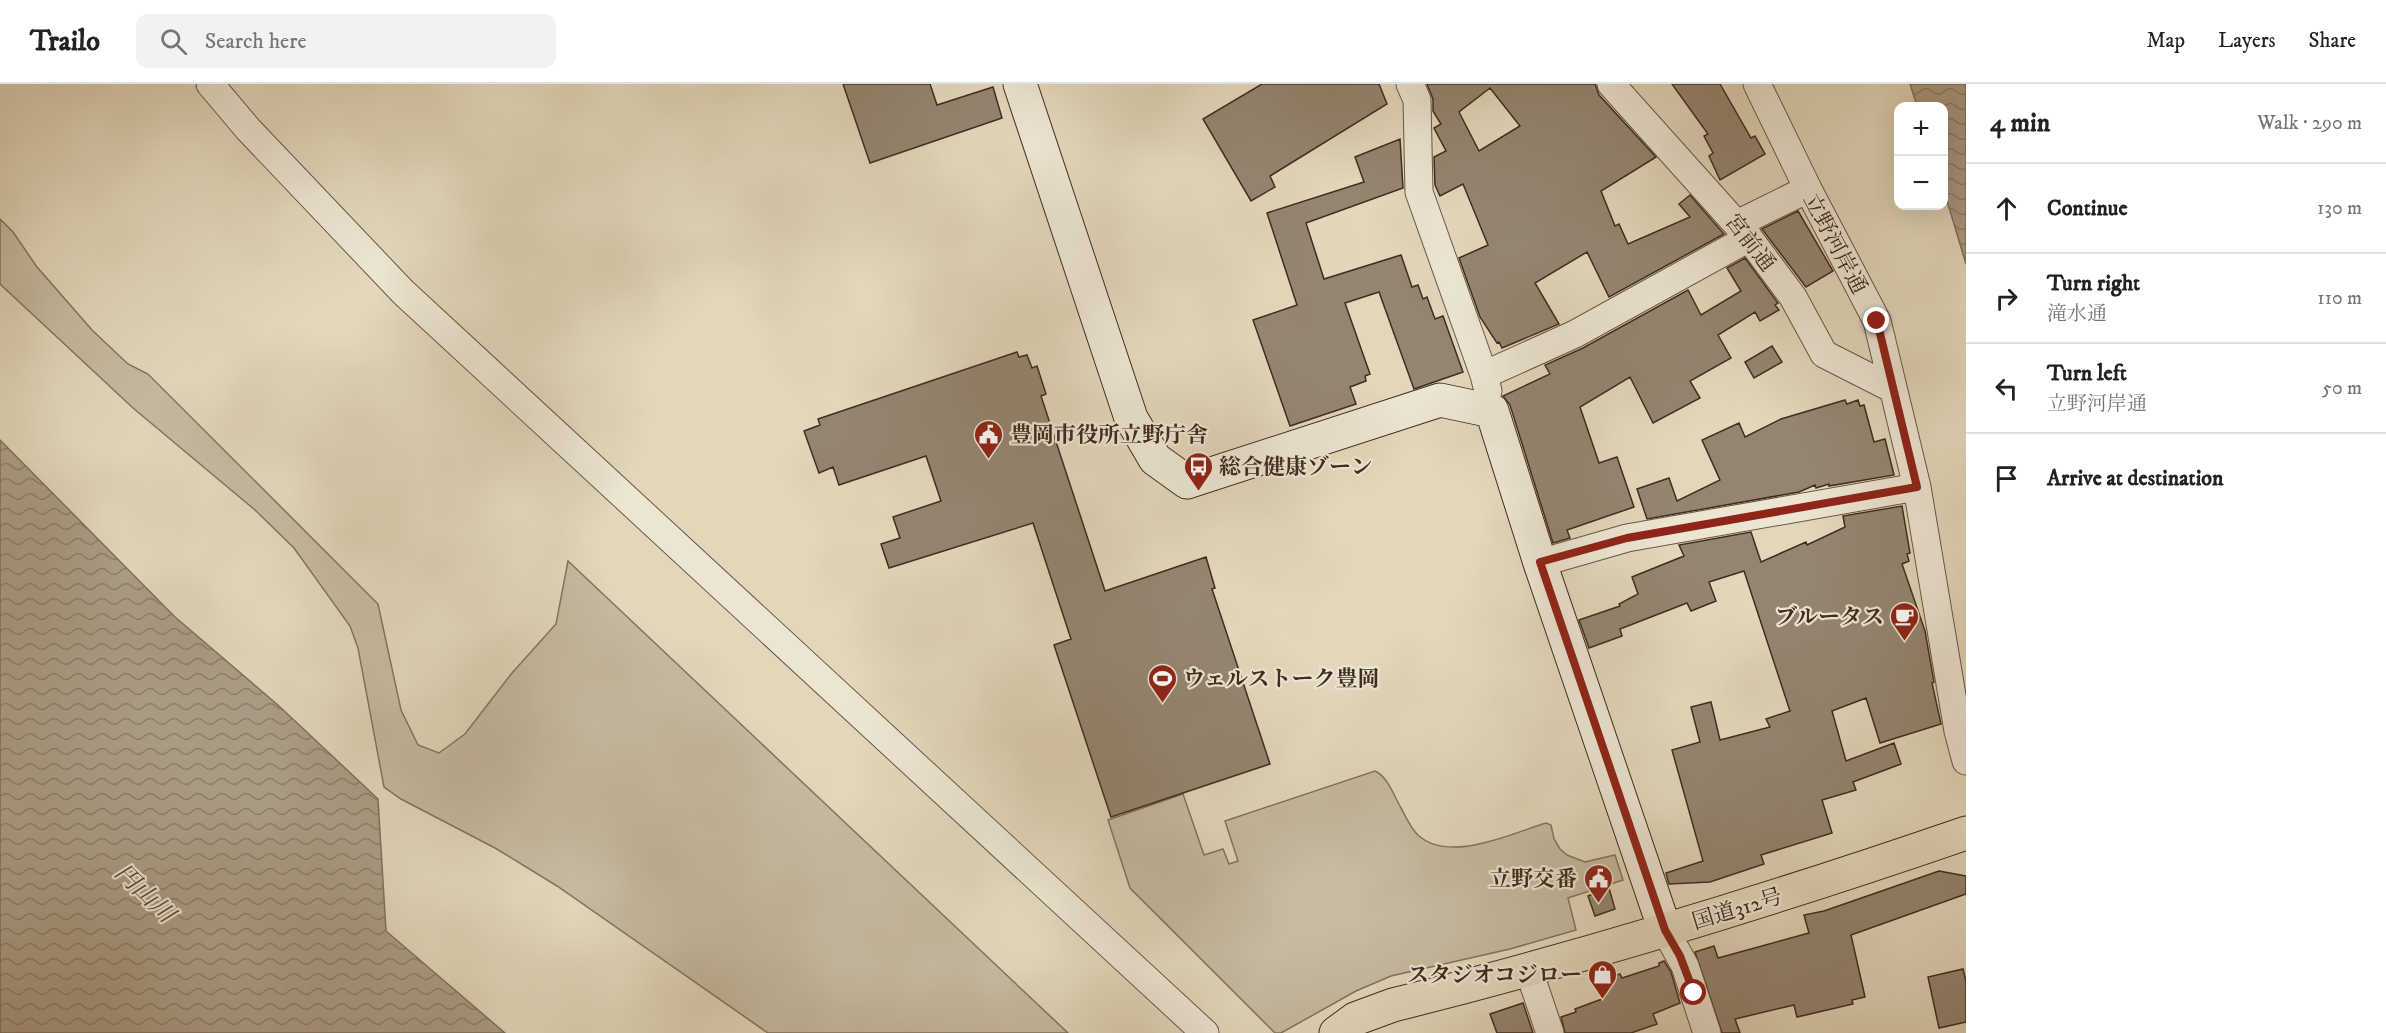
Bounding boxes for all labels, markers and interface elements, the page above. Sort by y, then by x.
search box [136,14,556,68]
text: Trailo [30,24,100,59]
icon: search [157,25,190,58]
text: Search here [205,28,307,55]
text: Map [2146,28,2185,54]
text: Layers [2218,28,2276,54]
text: Share [2309,28,2356,54]
map controls [1894,102,1948,210]
button: + [1894,102,1948,156]
text: 4 min [1990,107,2050,140]
text: Walk · 290 m [2257,111,2362,136]
button: − [1894,156,1948,210]
street label: 立野河岸通 [1797,189,1872,299]
icon: ahead [1990,192,2023,225]
text: Continue [2047,195,2128,222]
text: 130 m [2317,196,2362,221]
street label: 宮前通 [1719,209,1781,277]
text: Turn right [2047,270,2140,297]
icon: right [1990,282,2023,315]
text: 110 m [2317,286,2362,311]
text: 滝水通 [2047,302,2107,327]
route end [1863,307,1889,333]
text: Turn left [2047,360,2127,387]
icon: left [1990,372,2023,405]
text: 50 m [2322,376,2362,401]
text: 立野河岸通 [2047,392,2147,417]
public building icon: 豊岡市役所立野庁舎 [973,418,1005,460]
place label: 豊岡市役所立野庁舎 [1010,422,1208,449]
bus stop icon: 総合健康ゾーン [1182,450,1214,492]
place label: 総合健康ゾーン [1219,454,1373,481]
icon: arrive [1990,462,2023,495]
text: Arrive at destination [2047,465,2224,492]
cafe icon: ブルータス [1889,600,1921,642]
place label: ブルータス [1775,604,1884,631]
sports icon: ウェルストーク豊岡 [1146,662,1178,704]
place label: ウェルストーク豊岡 [1183,666,1379,693]
water label: 円山川 [108,858,183,932]
public building icon: 立野交番 [1582,862,1614,904]
place label: 立野交番 [1489,866,1577,893]
street label: 国道312号 [1689,883,1786,936]
shop icon: スタジオコジロー [1587,958,1619,1000]
place label: スタジオコジロー [1407,962,1582,989]
route start [1680,979,1706,1005]

